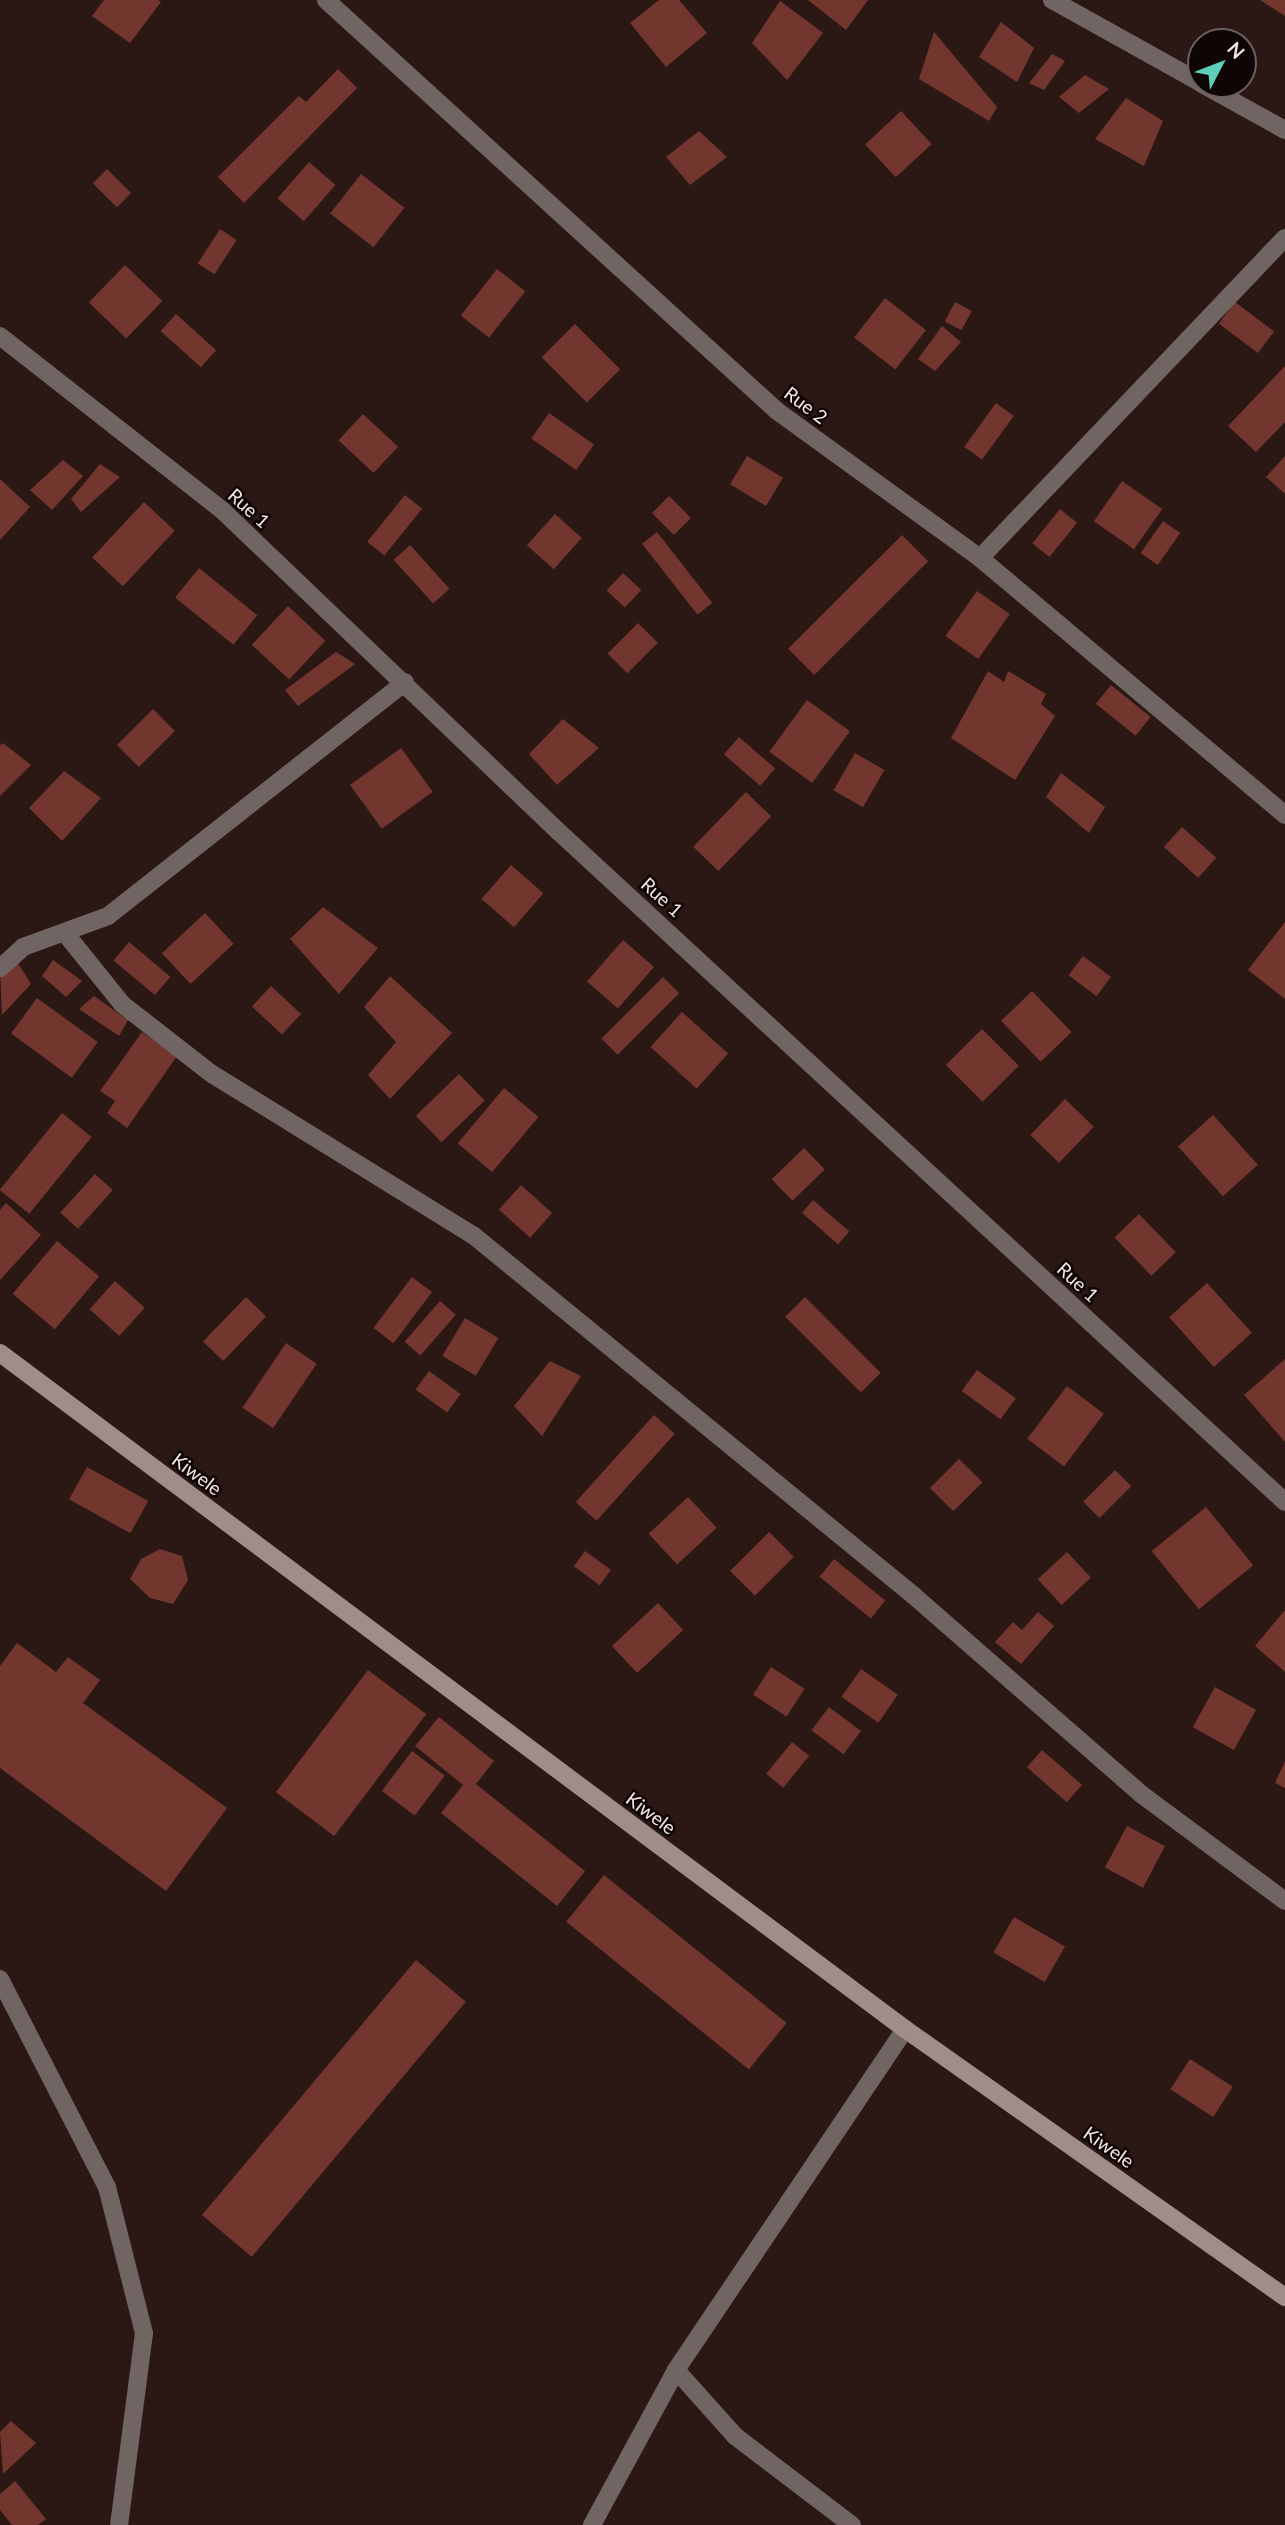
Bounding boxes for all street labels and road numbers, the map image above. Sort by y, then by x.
street label: Rue 2 [780,381,832,429]
street label: Rue 1 [224,483,274,533]
street label: Rue 1 [637,872,687,922]
street label: Rue 1 [1053,1257,1103,1307]
street label: Kiwele [168,1448,226,1500]
street label: Kiwele [622,1787,680,1839]
street label: Kiwele [1079,2121,1139,2173]

